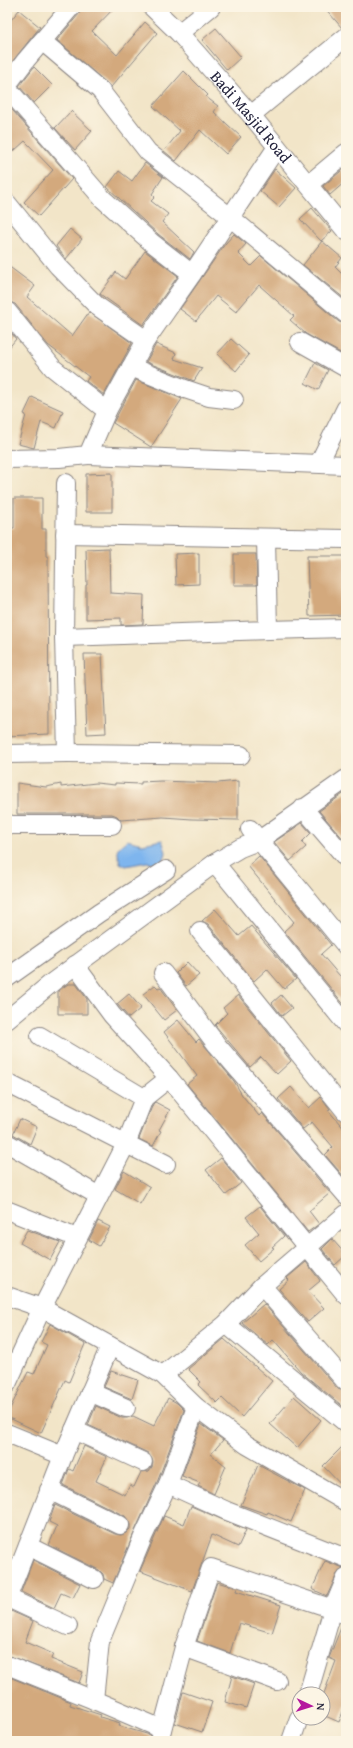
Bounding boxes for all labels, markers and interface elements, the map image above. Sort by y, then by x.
street label: Badi Masjid Road [205,65,298,168]
north arrow [291,1686,331,1726]
text: N [313,1702,329,1712]

